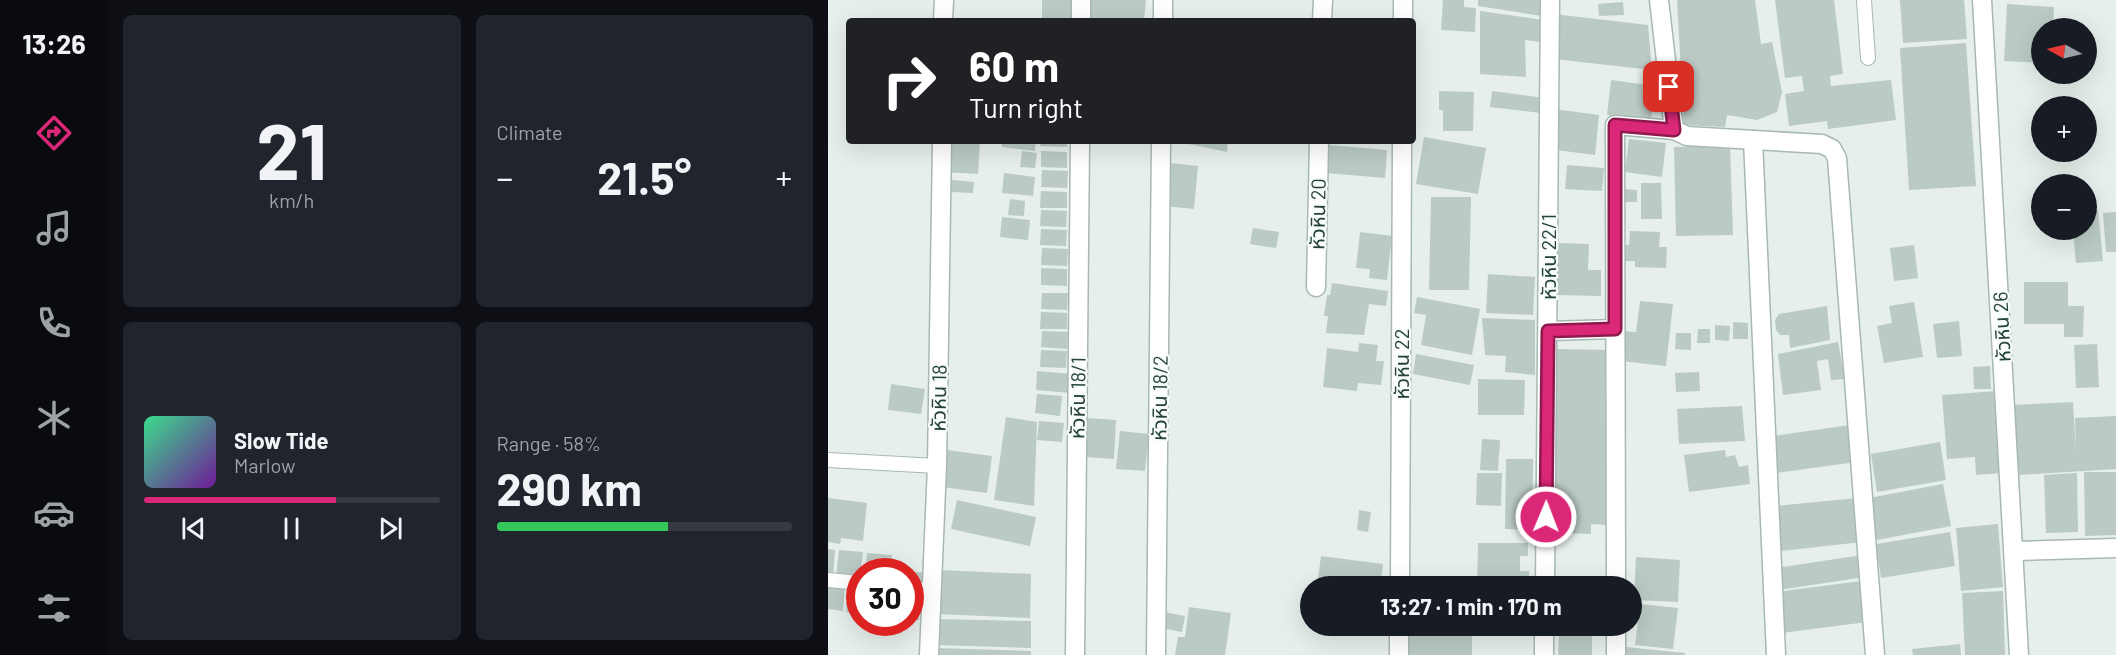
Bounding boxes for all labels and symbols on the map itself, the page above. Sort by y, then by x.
north arrow [2031,18,2097,84]
pin [1643,61,1694,112]
street label: หัวหิน 20 [1304,178,1330,250]
street label: หัวหิน 22/1 [1536,214,1560,300]
street label: หัวหิน 26 [1987,291,2015,363]
street label: หัวหิน 22 [1389,328,1413,400]
street label: หัวหิน 18/2 [1146,355,1172,441]
street label: หัวหิน 18/1 [1064,357,1090,439]
street label: หัวหิน 18 [925,364,951,432]
position arrow [1514,485,1578,549]
speed limit sign: 30 [846,558,924,636]

